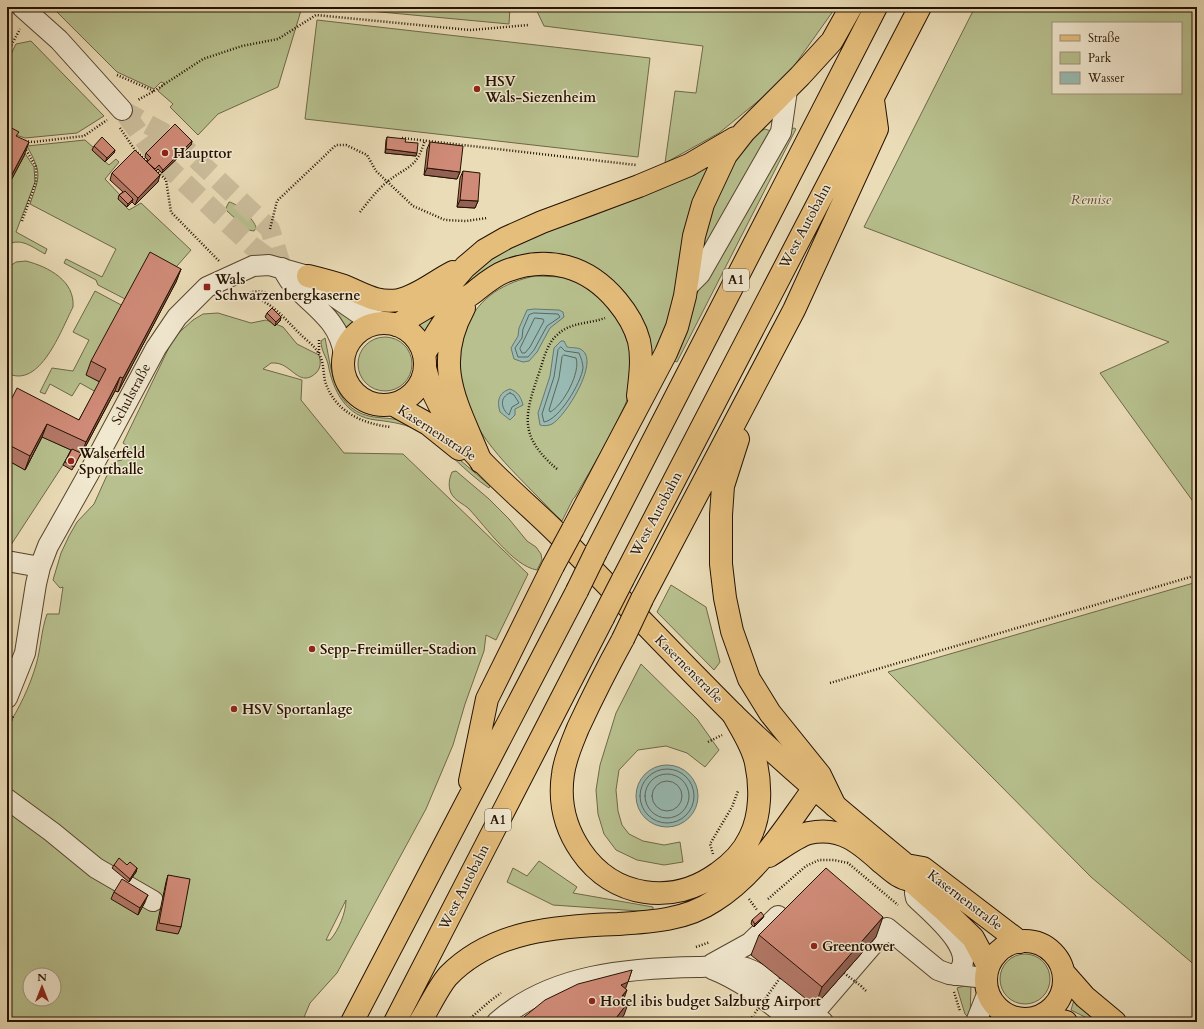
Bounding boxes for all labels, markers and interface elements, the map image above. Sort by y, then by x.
legend [1052,22,1182,94]
text: Straße [1088,30,1120,46]
text: Park [1088,50,1112,66]
text: Wasser [1087,70,1125,86]
place label: HSV Wals-Siezenheim [484,72,596,107]
marker: HSV Wals-Siezenheim [472,84,482,94]
place label: Haupttor [173,144,232,163]
marker: Haupttor [160,148,170,158]
street label: West Autobahn [774,180,835,273]
park label: Remise [1071,190,1112,209]
road number: A1 [723,269,749,291]
place label: Wals Schwarzenbergkaserne [214,270,360,305]
marker: Wals Schwarzenbergkaserne [202,282,212,292]
street label: Schulstraße [107,360,155,428]
street label: Kasernenstraße [394,401,480,465]
place label: Walserfeld Sporthalle [78,444,145,479]
marker: Walserfeld Sporthalle [66,456,76,466]
street label: West Autobahn [625,468,686,561]
street label: Kasernenstraße [651,631,727,707]
place label: Sepp-Freimüller-Stadion [320,640,477,659]
marker: Sepp-Freimüller-Stadion [307,644,317,654]
place label: HSV Sportanlage [242,700,353,719]
marker: HSV Sportanlage [229,704,239,714]
road number: A1 [485,809,511,831]
street label: West Autobahn [434,841,494,934]
street label: Kasernenstraße [923,865,1007,935]
place label: Greentower [822,937,895,956]
marker: Greentower [809,941,819,951]
north arrow [22,967,62,1007]
text: N [37,970,47,985]
place label: Hotel ibis budget Salzburg Airport [600,992,821,1011]
marker: Hotel ibis budget Salzburg Airport [587,996,597,1006]

